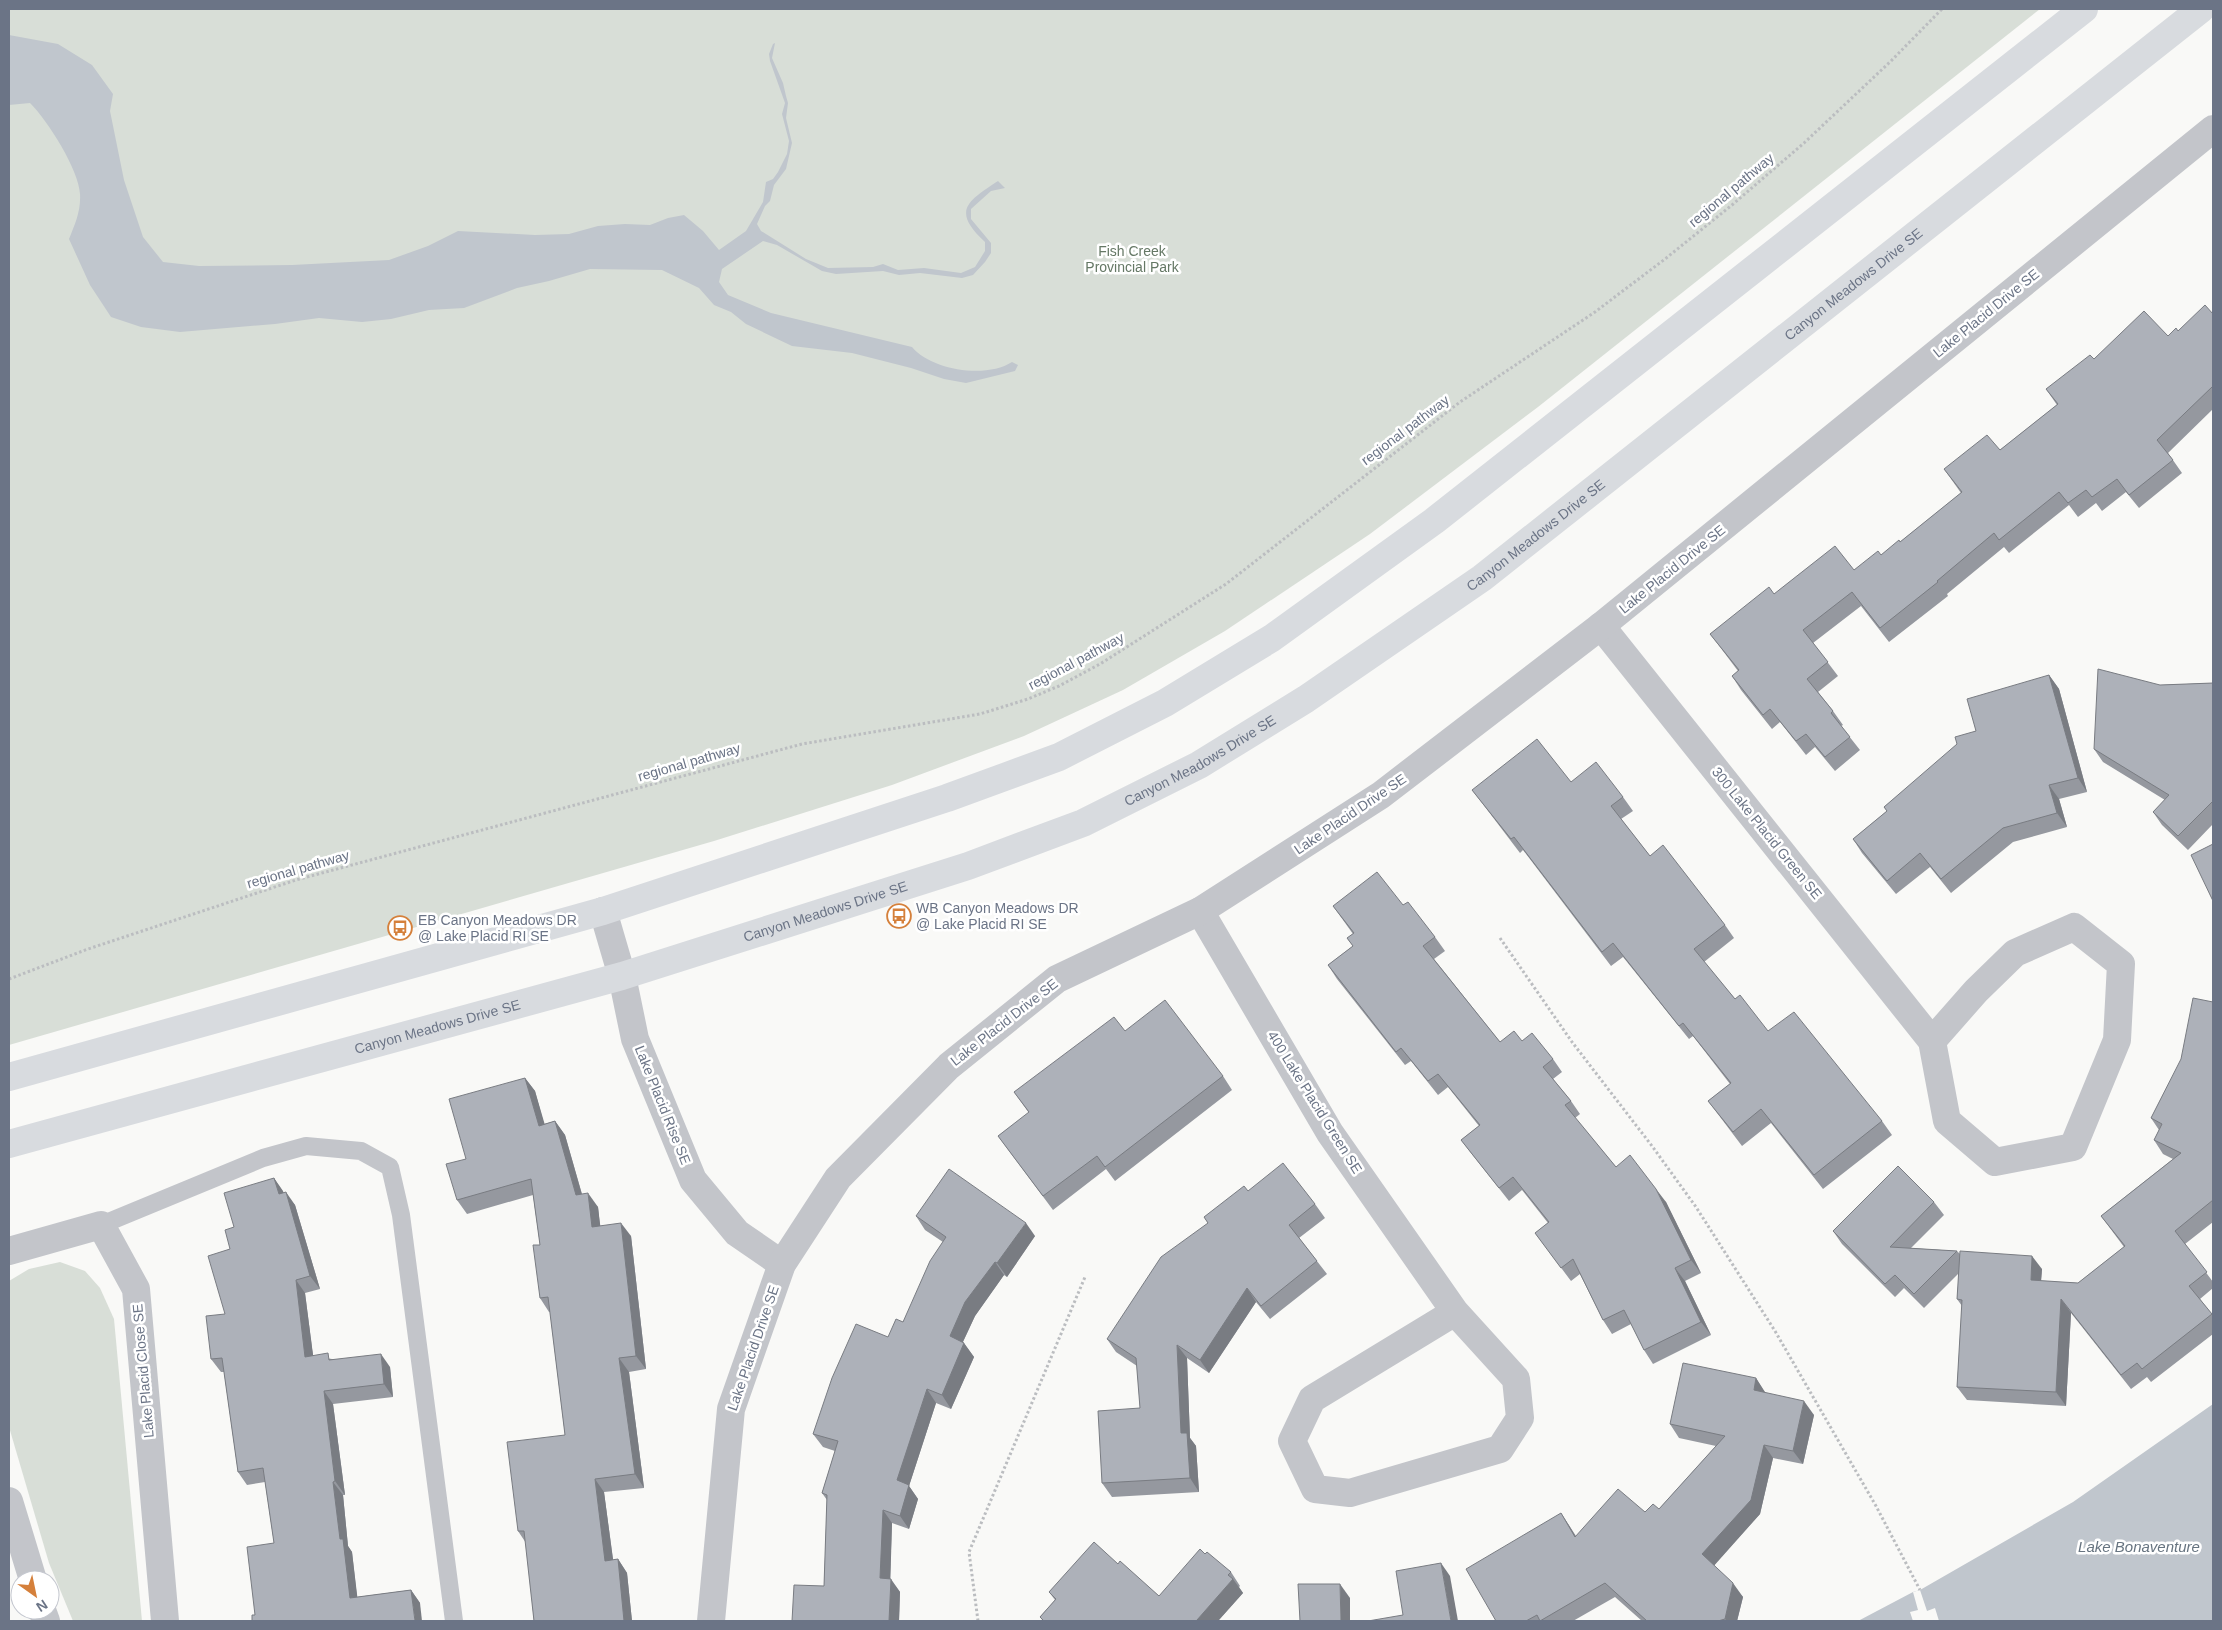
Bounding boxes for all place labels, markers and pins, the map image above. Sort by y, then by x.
place label: WB Canyon Meadows DR @ Lake Placid RI SE [916,900,1079,932]
bus stop icon: WB Canyon Meadows DR @ Lake Placid RI SE [886,903,912,929]
place label: EB Canyon Meadows DR @ Lake Placid RI SE [418,912,577,944]
bus stop icon: EB Canyon Meadows DR @ Lake Placid RI SE [387,915,413,941]

